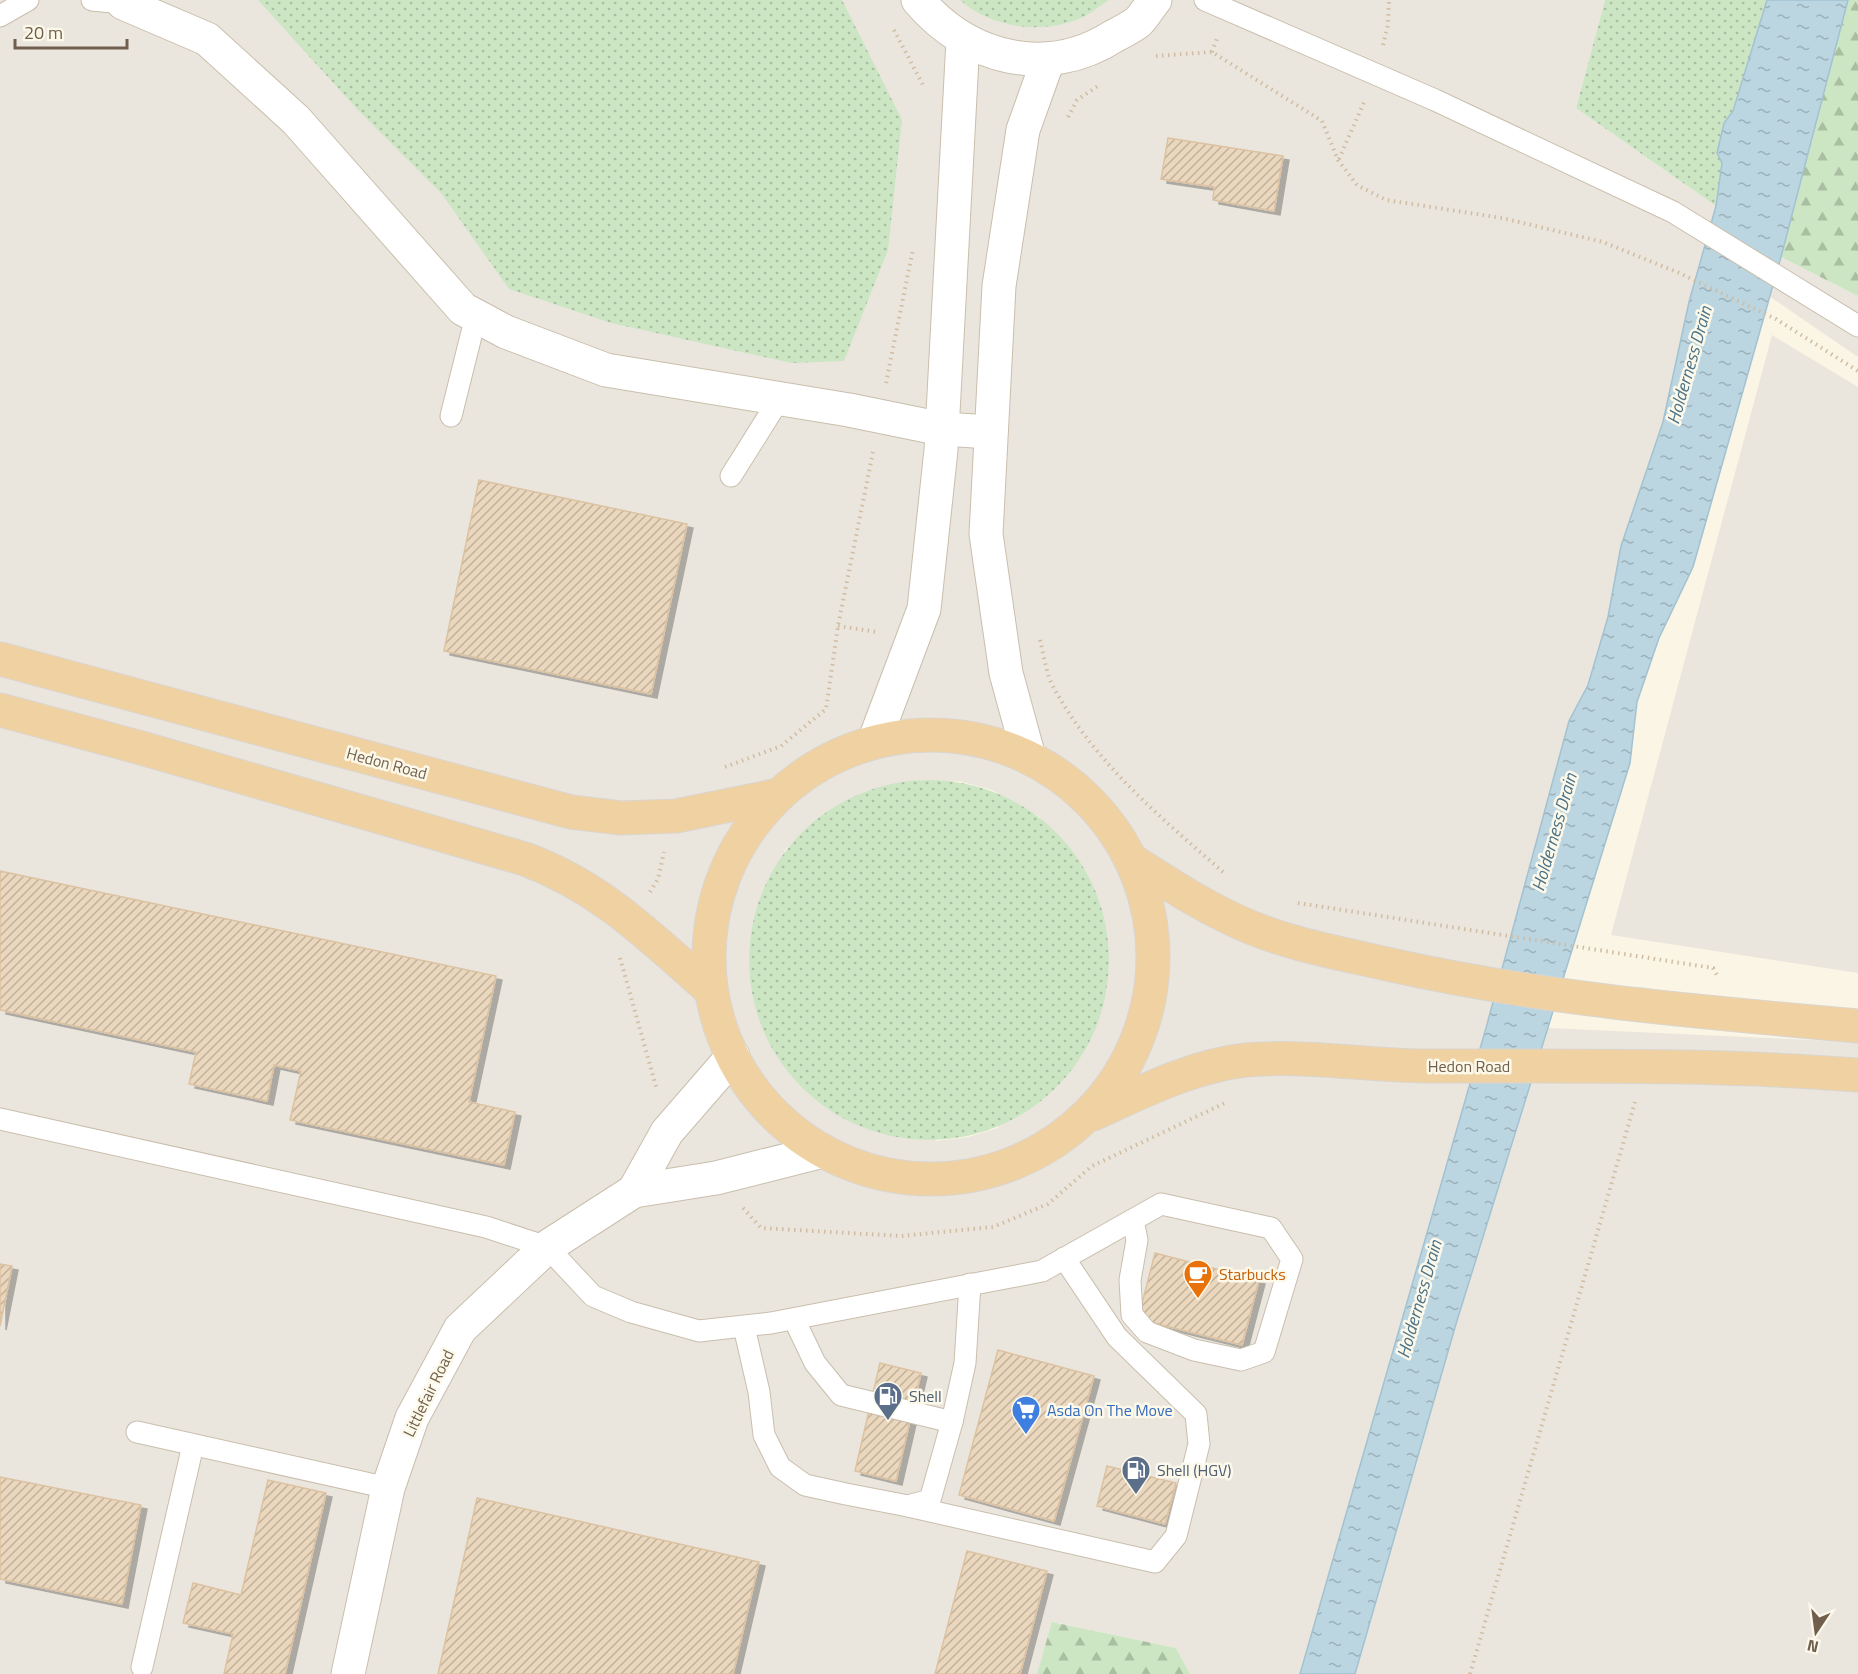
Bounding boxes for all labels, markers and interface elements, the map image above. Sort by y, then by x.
scale bar [15,12,128,50]
text: 20 m [24,19,63,46]
water label: Holderness Drain [1659,302,1719,427]
street label: Hedon Road [344,741,430,785]
water label: Holderness Drain [1524,769,1584,894]
street label: Hedon Road [1428,1054,1510,1078]
water label: Holderness Drain [1389,1236,1449,1361]
cafe icon: Starbucks [1182,1258,1214,1300]
place label: Starbucks [1219,1262,1286,1286]
street label: Littlefair Road [396,1345,460,1441]
fuel station icon: Shell [872,1380,904,1422]
place label: Shell [909,1384,942,1408]
supermarket icon: Asda On The Move [1010,1394,1042,1436]
place label: Asda On The Move [1047,1398,1173,1422]
fuel station icon: Shell (HGV) [1120,1454,1152,1496]
place label: Shell (HGV) [1157,1458,1232,1482]
north arrow [1786,1602,1846,1662]
text: N [1805,1634,1821,1660]

